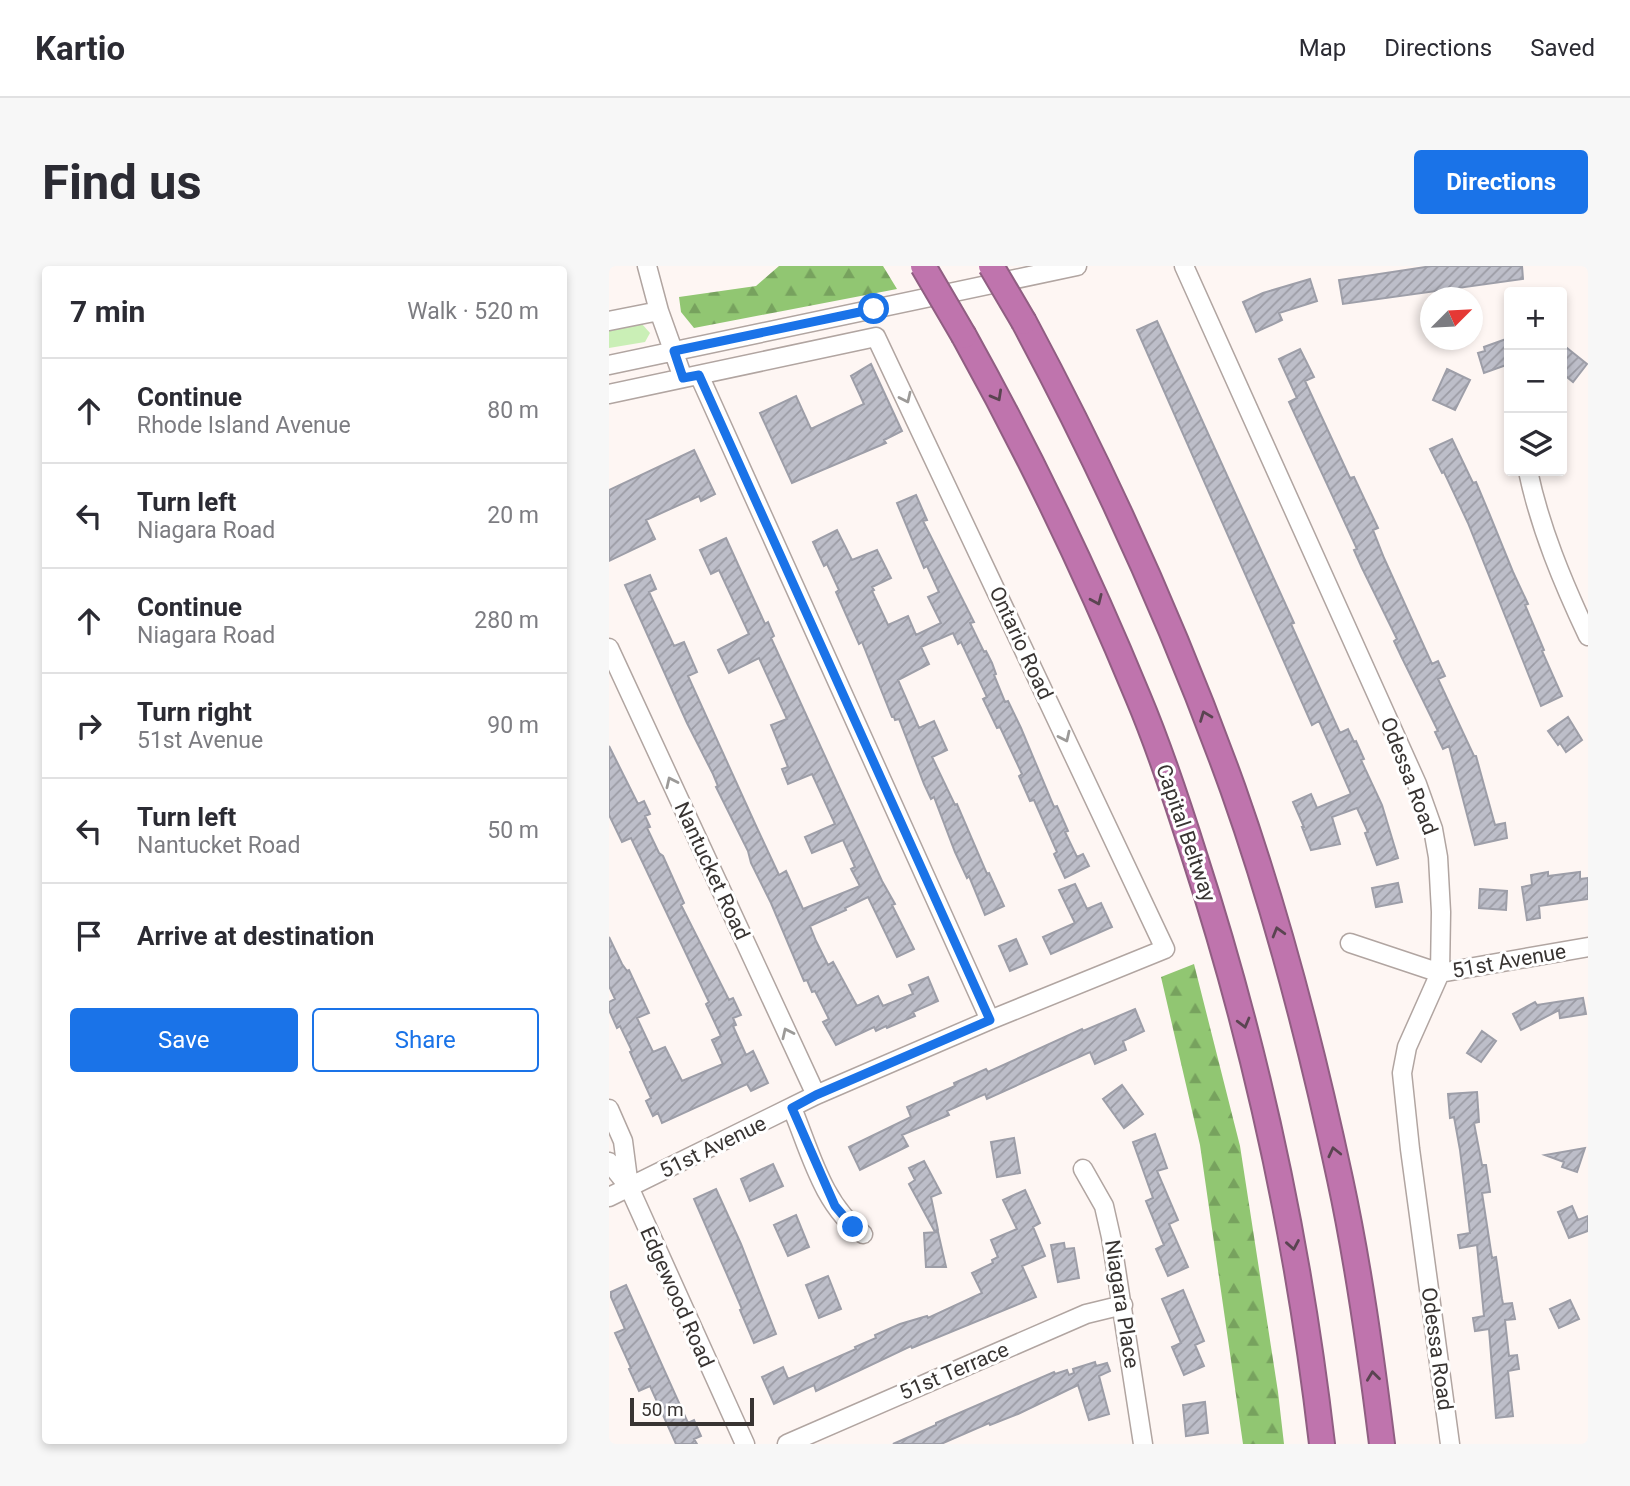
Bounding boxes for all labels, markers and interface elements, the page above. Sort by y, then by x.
text: Kartio [35,29,125,68]
text: Map [1299,34,1346,62]
text: Directions [1384,34,1492,62]
text: Saved [1530,34,1595,62]
button: Directions [1414,150,1588,214]
text: Find us [42,154,202,211]
north arrow [1420,287,1483,350]
map controls [1504,287,1567,476]
button: + [1504,287,1567,350]
route start [858,293,889,324]
text: 7 min [70,294,145,329]
text: Walk · 520 m [407,298,539,325]
button: − [1504,350,1567,413]
text: Continue [137,382,242,412]
one-way arrow [989,389,1002,401]
one-way arrow [897,391,911,404]
icon: ahead [70,392,108,430]
text: 80 m [487,397,539,424]
text: Rhode Island Avenue [137,412,351,439]
button: layers [1504,413,1567,476]
text: Turn left [137,487,236,517]
icon: left [70,497,108,535]
text: 20 m [487,502,539,529]
text: Niagara Road [137,517,275,544]
street label: Ontario Road [984,583,1058,703]
text: Continue [137,592,242,622]
one-way arrow [1089,593,1103,605]
icon: ahead [70,602,108,640]
text: 280 m [474,607,539,634]
text: Niagara Road [137,622,275,649]
text: Turn right [137,697,252,727]
icon: right [70,707,108,745]
one-way arrow [1199,711,1213,723]
text: 90 m [487,712,539,739]
street label: Odessa Road [1376,714,1442,838]
text: 51st Avenue [137,727,263,754]
one-way arrow [1057,730,1071,742]
street label: Capital Beltway [1151,761,1221,905]
one-way arrow [665,777,679,789]
street label: Nantucket Road [670,798,754,944]
text: Turn left [137,802,236,832]
icon: left [70,812,108,850]
text: 50 m [487,817,539,844]
text: Nantucket Road [137,832,301,859]
icon: arrive [70,917,108,955]
text: Arrive at destination [137,921,374,951]
one-way arrow [1271,926,1286,938]
street label: 51st Avenue [1450,939,1568,983]
button: Save [70,1008,298,1072]
button: Share [312,1008,539,1072]
one-way arrow [1236,1017,1250,1029]
one-way arrow [781,1028,795,1040]
street label: 51st Avenue [656,1111,770,1183]
one-way arrow [1328,1146,1342,1158]
route end [837,1211,868,1242]
street label: Edgewood Road [635,1223,719,1371]
street label: Niagara Place [1100,1238,1144,1370]
one-way arrow [1285,1239,1300,1251]
street label: Odessa Road [1416,1286,1458,1412]
street label: 51st Terrace [896,1337,1012,1405]
one-way arrow [1366,1370,1381,1382]
scale bar [630,1395,754,1427]
text: 50 m [641,1398,684,1421]

